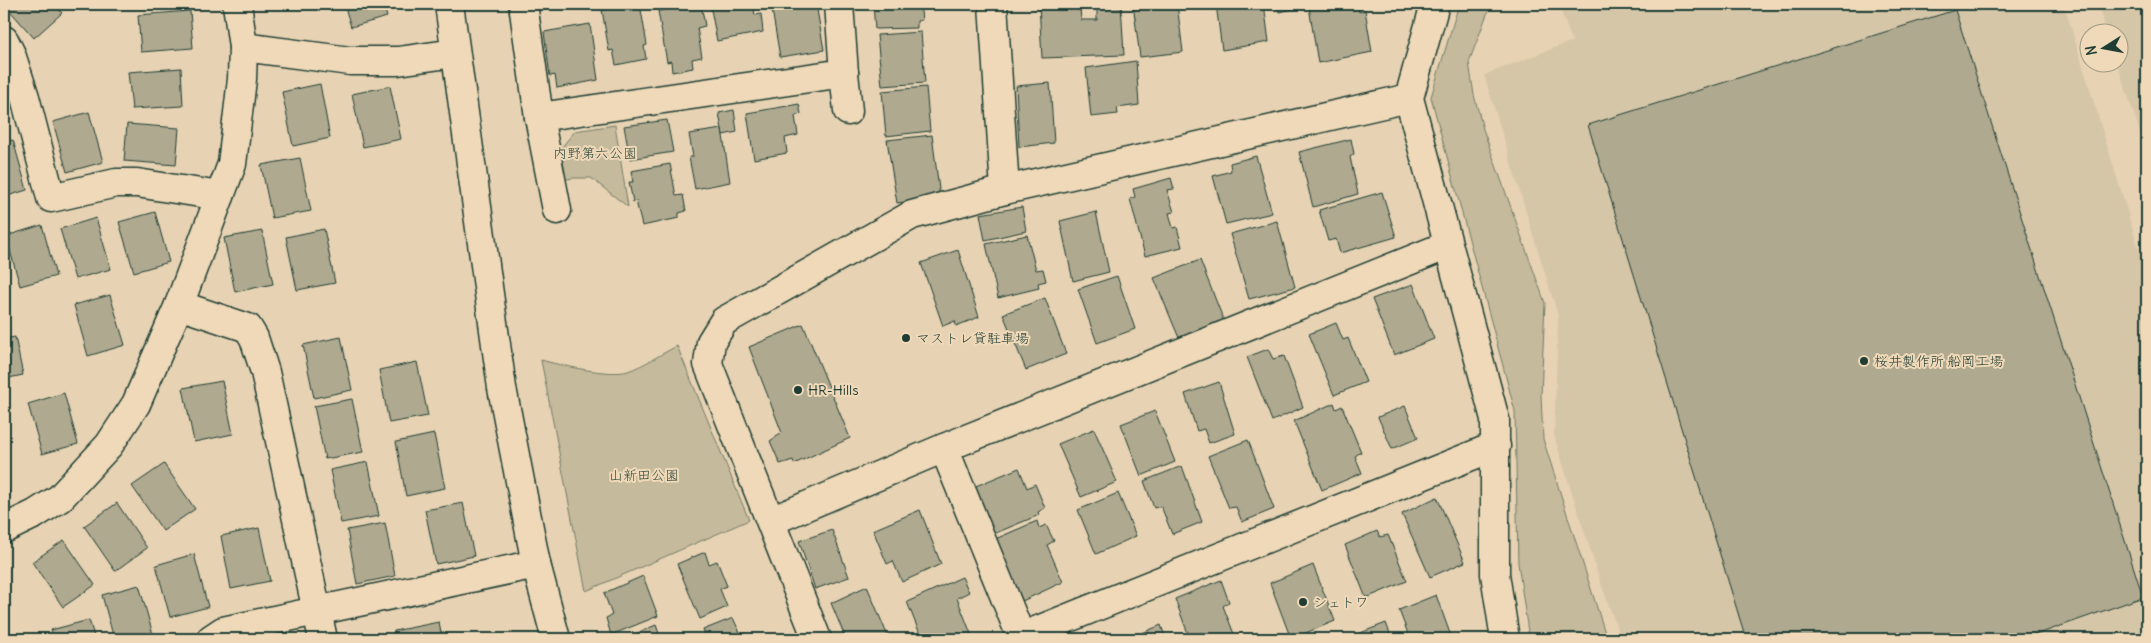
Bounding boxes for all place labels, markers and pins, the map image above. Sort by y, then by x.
place label: マストレ貸駐車場 [916,329,1029,347]
marker: マストレ貸駐車場 [900,332,912,344]
place label: 桜井製作所 船岡工場 [1874,352,2003,370]
marker: 桜井製作所 船岡工場 [1858,355,1870,367]
place label: HR-Hills [808,381,859,399]
marker: HR-Hills [792,384,804,396]
place label: シェトワ [1313,593,1369,611]
marker: シェトワ [1297,596,1309,608]

